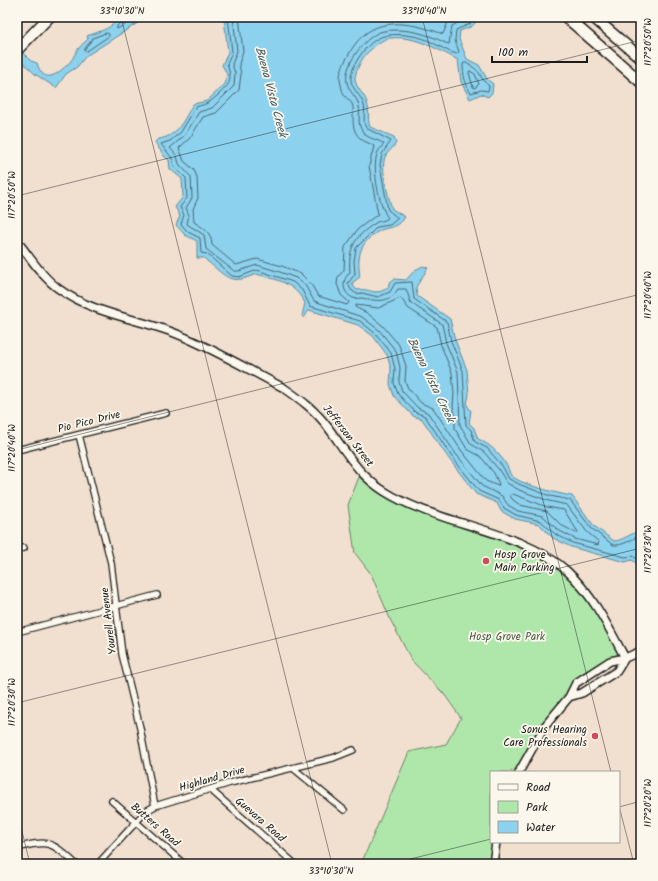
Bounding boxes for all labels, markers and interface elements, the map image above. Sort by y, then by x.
text: 33°10'30"N [99,3,145,19]
text: 33°10'40"N [402,3,447,19]
text: 117°20'50"W [640,18,656,66]
scale bar [492,38,587,64]
text: 100 m [498,43,529,62]
water label: Buena Vista Creek [250,45,293,142]
text: 117°20'50"W [4,171,20,219]
text: 117°20'40"W [640,271,656,319]
water label: Buena Vista Creek [402,334,461,428]
street label: Jefferson Street [318,401,379,472]
street label: Pio Pico Drive [56,406,122,438]
text: 117°20'40"W [4,424,20,472]
text: 117°20'30"W [640,525,656,573]
place label: Hosp Grove Main Parking [494,546,554,577]
marker: Hosp Grove Main Parking [481,556,491,566]
street label: Yourell Avenue [96,586,122,656]
park label: Hosp Grove Park [469,628,546,646]
text: 117°20'30"W [4,678,20,726]
place label: Sonus Hearing Care Professionals [503,721,587,752]
marker: Sonus Hearing Care Professionals [590,731,600,741]
street label: Highland Drive [177,761,247,797]
legend [490,771,620,843]
text: Road [526,778,551,797]
text: 117°20'20"W [640,779,656,827]
street label: Guevara Road [231,793,290,847]
street label: Butters Road [126,798,184,852]
text: Park [526,798,548,817]
text: Water [526,818,556,837]
text: 33°10'30"N [308,863,354,879]

